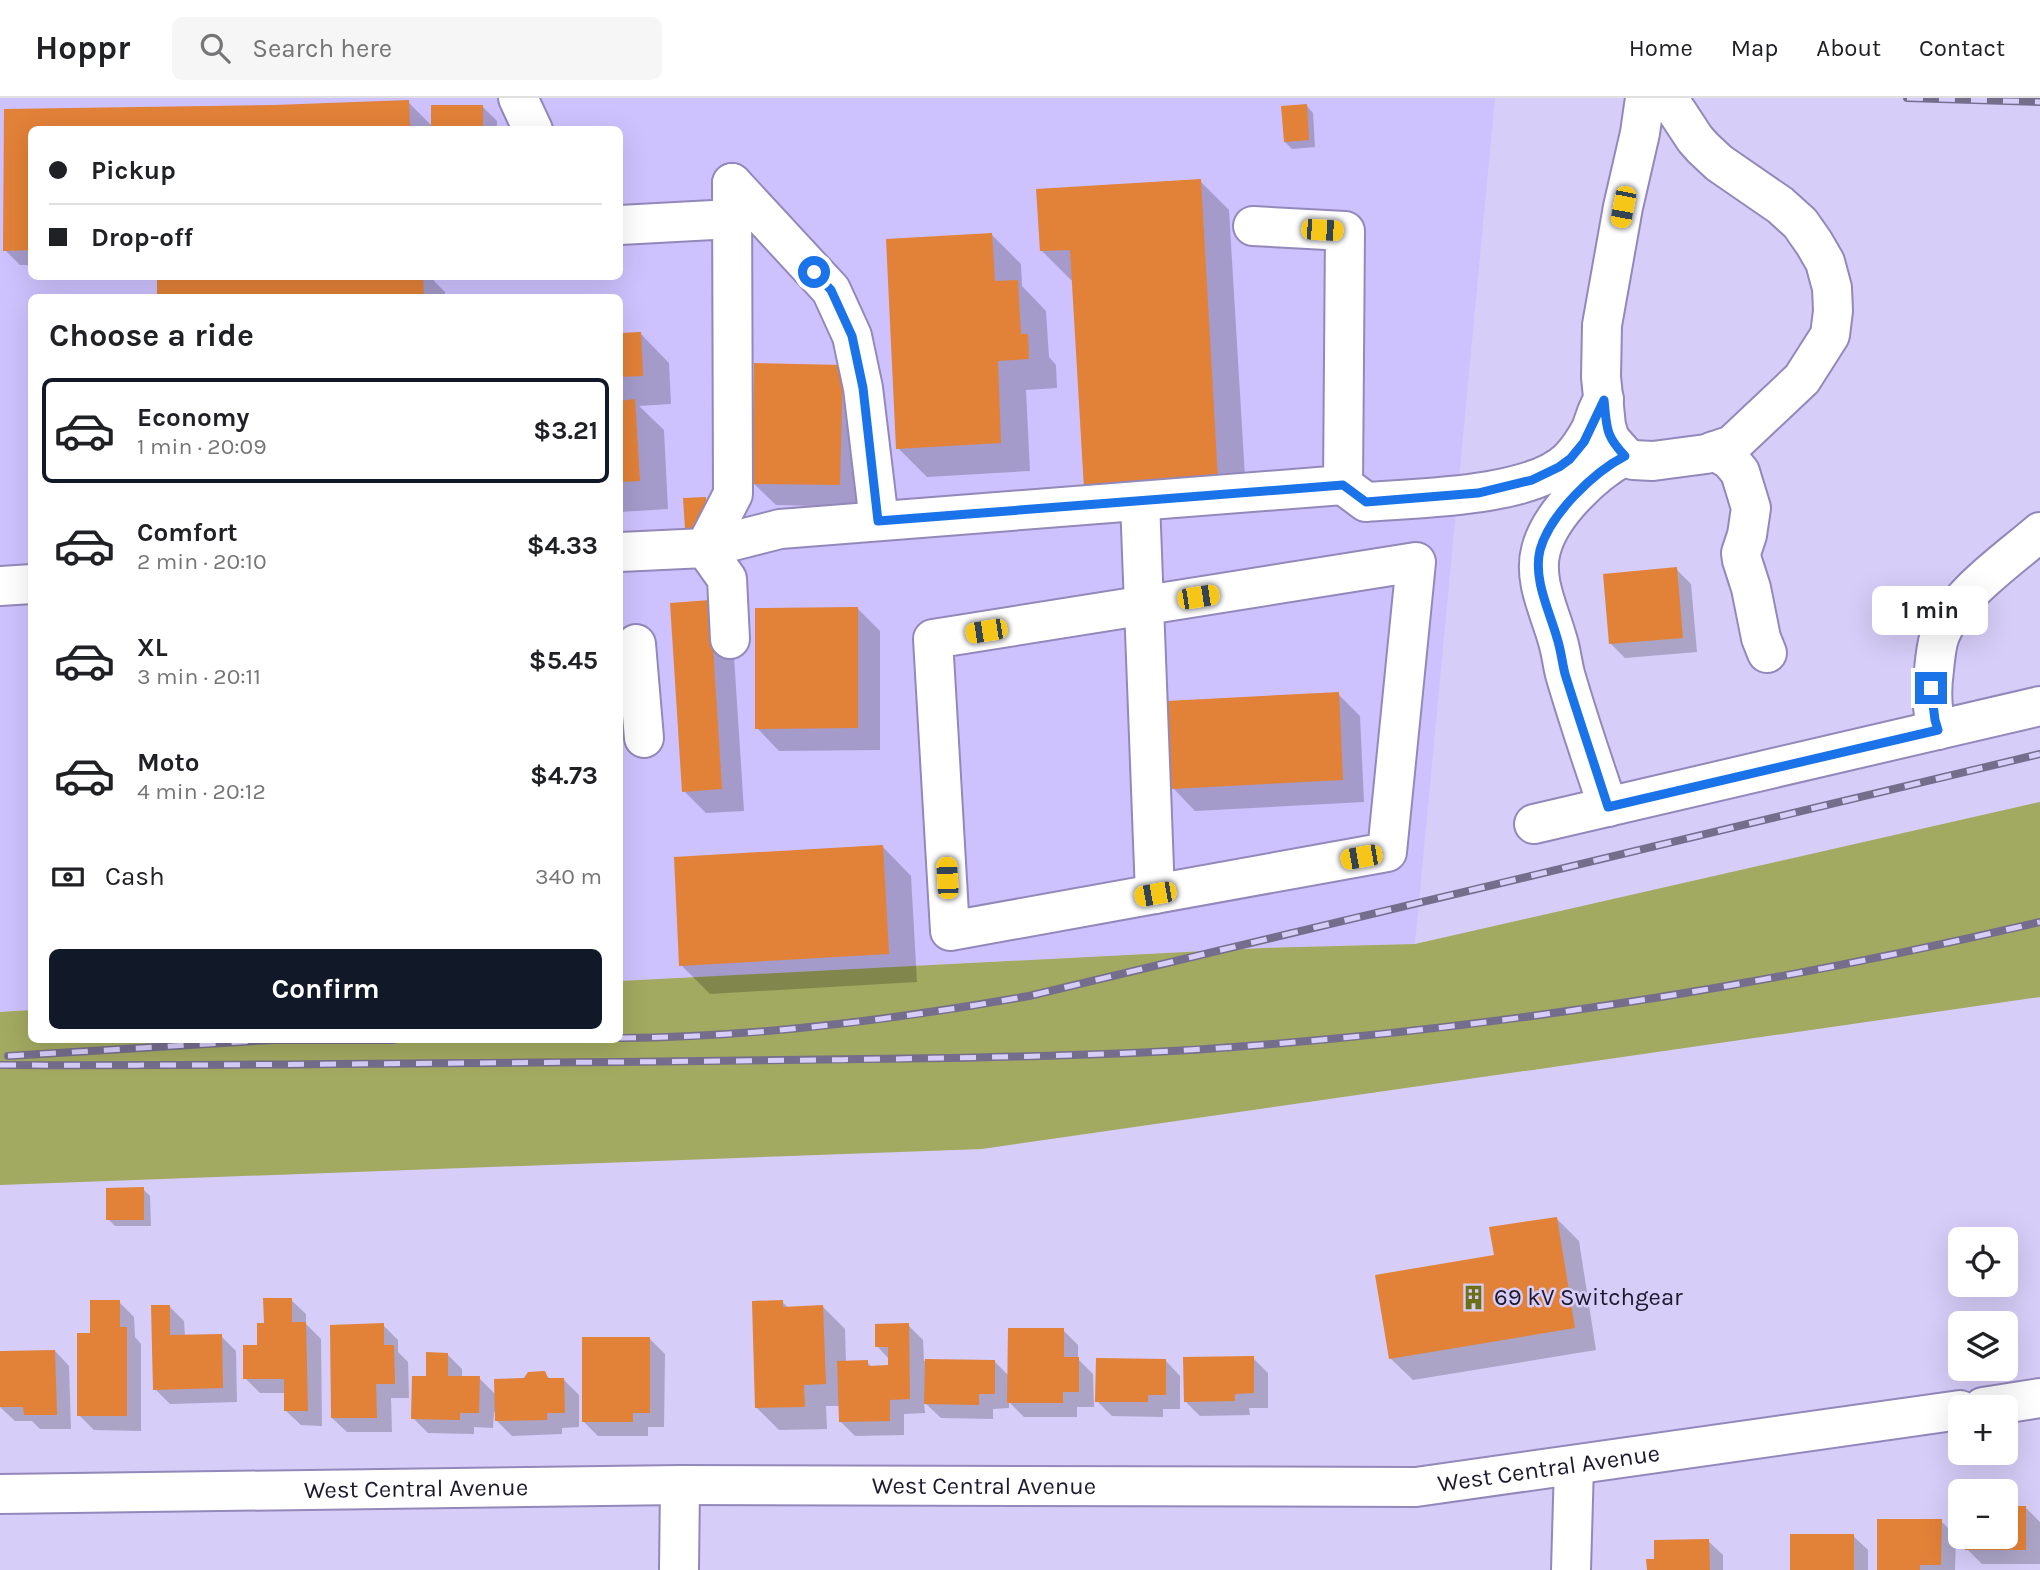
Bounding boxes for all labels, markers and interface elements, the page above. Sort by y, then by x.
search box [172,17,662,80]
text: Hoppr [35,29,130,67]
icon: search [196,29,234,67]
text: Search here [252,33,392,64]
text: Home [1629,34,1693,62]
text: Map [1731,34,1778,62]
text: About [1816,34,1881,62]
text: Contact [1919,34,2005,62]
text: Pickup [91,155,176,186]
car [1609,184,1638,230]
car [1301,218,1344,242]
text: Drop-off [91,222,193,253]
route start [798,256,830,288]
text: Choose a ride [49,317,254,354]
icon: car [53,399,116,462]
text: Economy [137,402,249,433]
text: $3.21 [533,415,598,446]
text: 1 min · 20:09 [137,433,267,460]
icon: car [53,514,116,577]
text: Comfort [137,517,238,548]
text: $4.33 [527,530,598,561]
text: 2 min · 20:10 [137,548,267,575]
car [1176,583,1221,611]
callout: 1 min [1873,587,1989,636]
text: 1 min [1901,597,1959,624]
car [964,617,1009,645]
icon: car [53,629,116,692]
text: XL [137,632,168,663]
text: $5.45 [529,645,598,676]
text: 3 min · 20:11 [137,663,261,690]
route end [1915,672,1947,704]
icon: car [53,744,116,807]
text: Moto [137,747,199,778]
text: $4.73 [530,760,598,791]
text: 4 min · 20:12 [137,778,266,805]
car [1339,843,1384,871]
car [936,856,959,900]
icon: cash [49,858,87,896]
text: Cash [105,861,165,892]
text: 340 m [535,863,602,890]
car [1133,880,1178,908]
button: Confirm [49,949,602,1029]
map controls [1948,1227,2018,1549]
button: locate [1948,1227,2018,1297]
building icon: 69 kV Switchgear [1460,1283,1488,1311]
place label: 69 kV Switchgear [1494,1283,1683,1311]
button: layers [1948,1311,2018,1381]
button: + [1948,1395,2018,1465]
street label: West Central Avenue [1436,1439,1662,1498]
street label: West Central Avenue [872,1472,1096,1500]
street label: West Central Avenue [304,1473,528,1504]
button: − [1948,1479,2018,1549]

